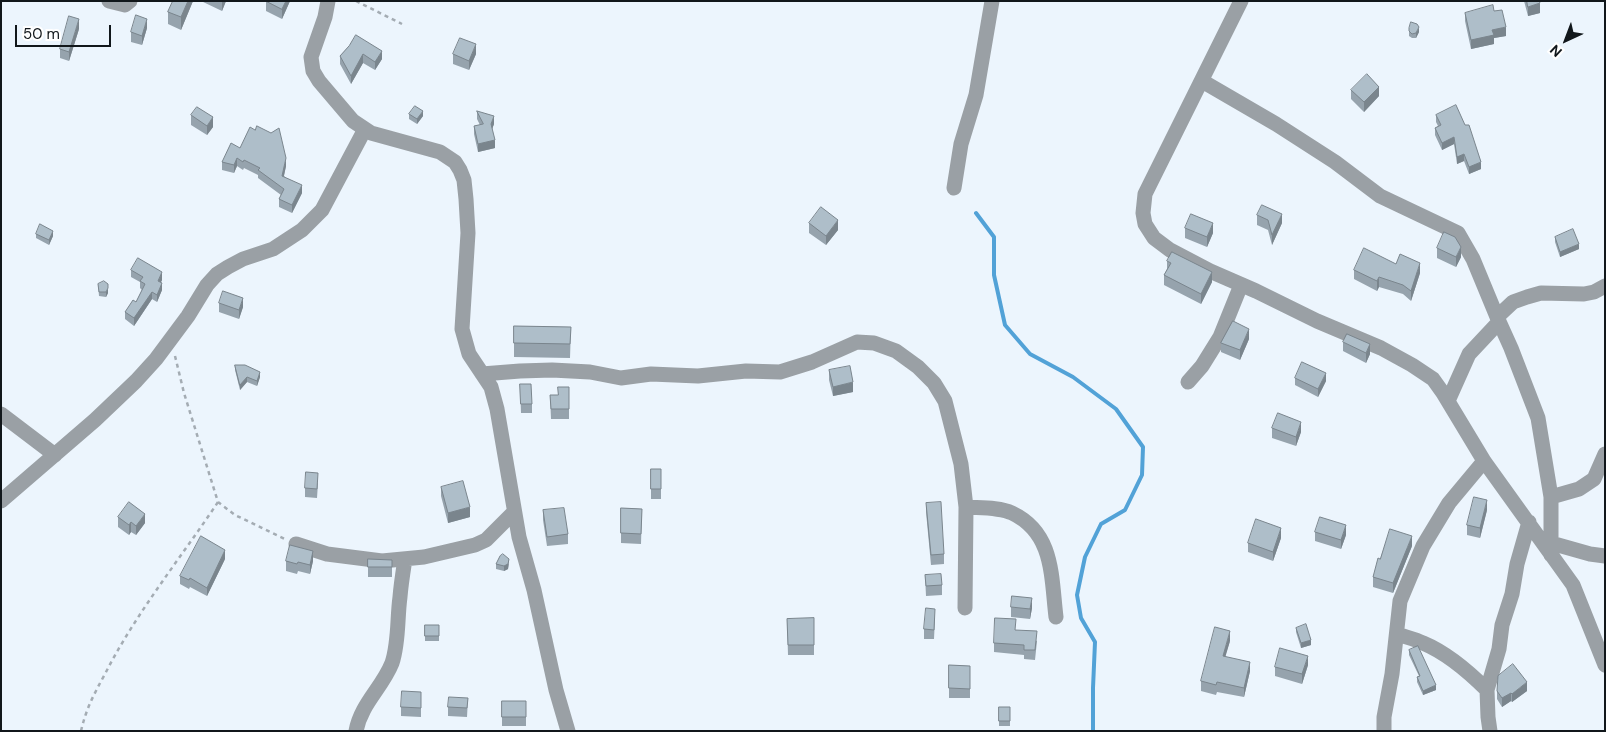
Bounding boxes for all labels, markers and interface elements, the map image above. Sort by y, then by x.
scale bar [18,15,114,47]
north arrow [1541,15,1591,65]
text: 50 m [23,24,60,44]
text: N [1546,41,1566,61]

